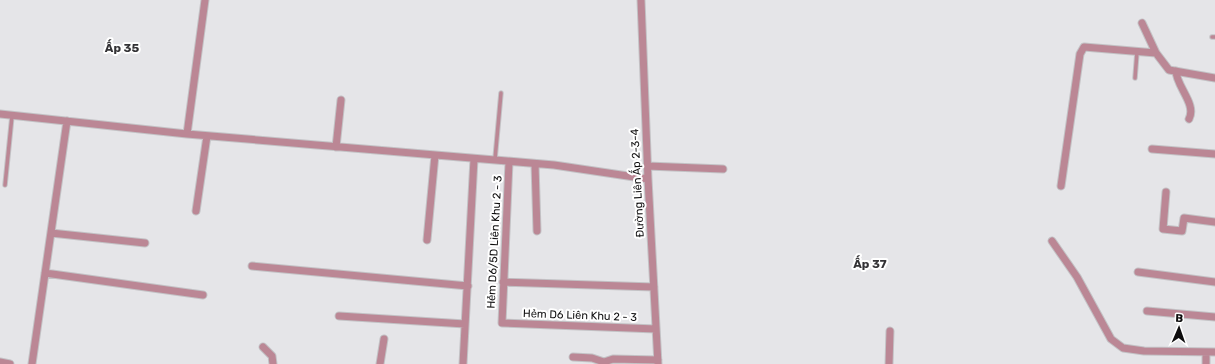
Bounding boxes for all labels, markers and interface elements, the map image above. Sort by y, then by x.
district label: Ấp 35 [105,39,139,55]
street label: Đường Liên Ấp 2-3-4 [626,128,647,238]
street label: Hẻm D6/5D Liên Khu 2 - 3 [485,175,505,309]
district label: Ấp 37 [853,255,887,271]
street label: Hẻm D6 Liên Khu 2 - 3 [523,307,638,324]
north arrow [1159,308,1199,348]
text: B [1175,312,1184,325]

